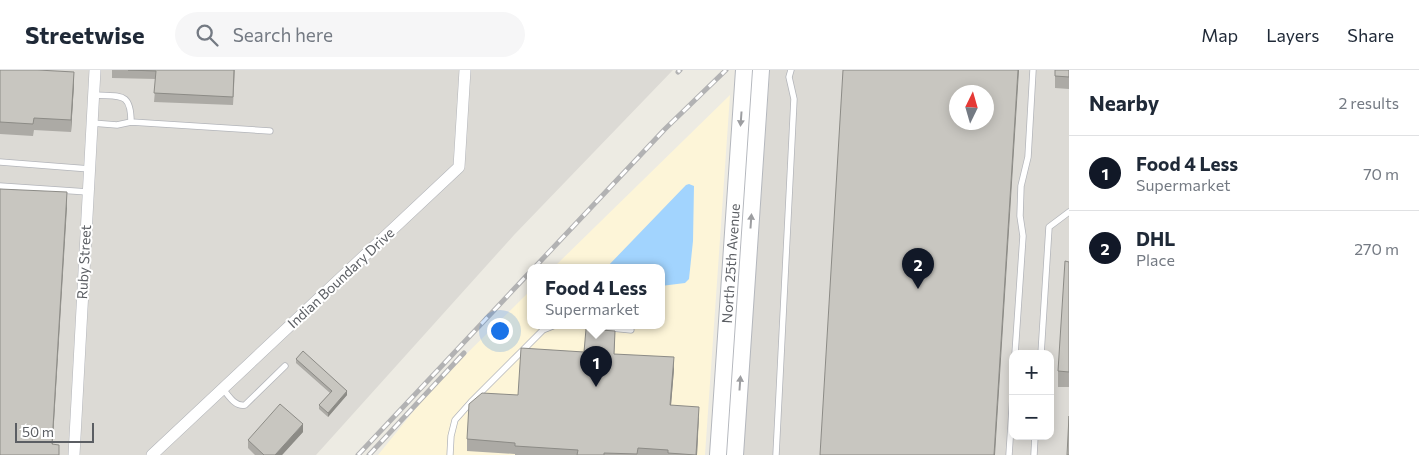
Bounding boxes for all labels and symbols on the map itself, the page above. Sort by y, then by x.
north arrow [949,85,994,130]
one-way arrow [736,111,744,127]
street label: North 25th Avenue [718,203,743,324]
one-way arrow [747,213,755,229]
street label: Ruby Street [73,224,94,300]
street label: Indian Boundary Drive [284,224,398,331]
pin: 2 [902,248,934,289]
your location [487,318,513,344]
pin: 1 [580,346,612,387]
one-way arrow [736,375,744,391]
scale bar [15,420,94,443]

